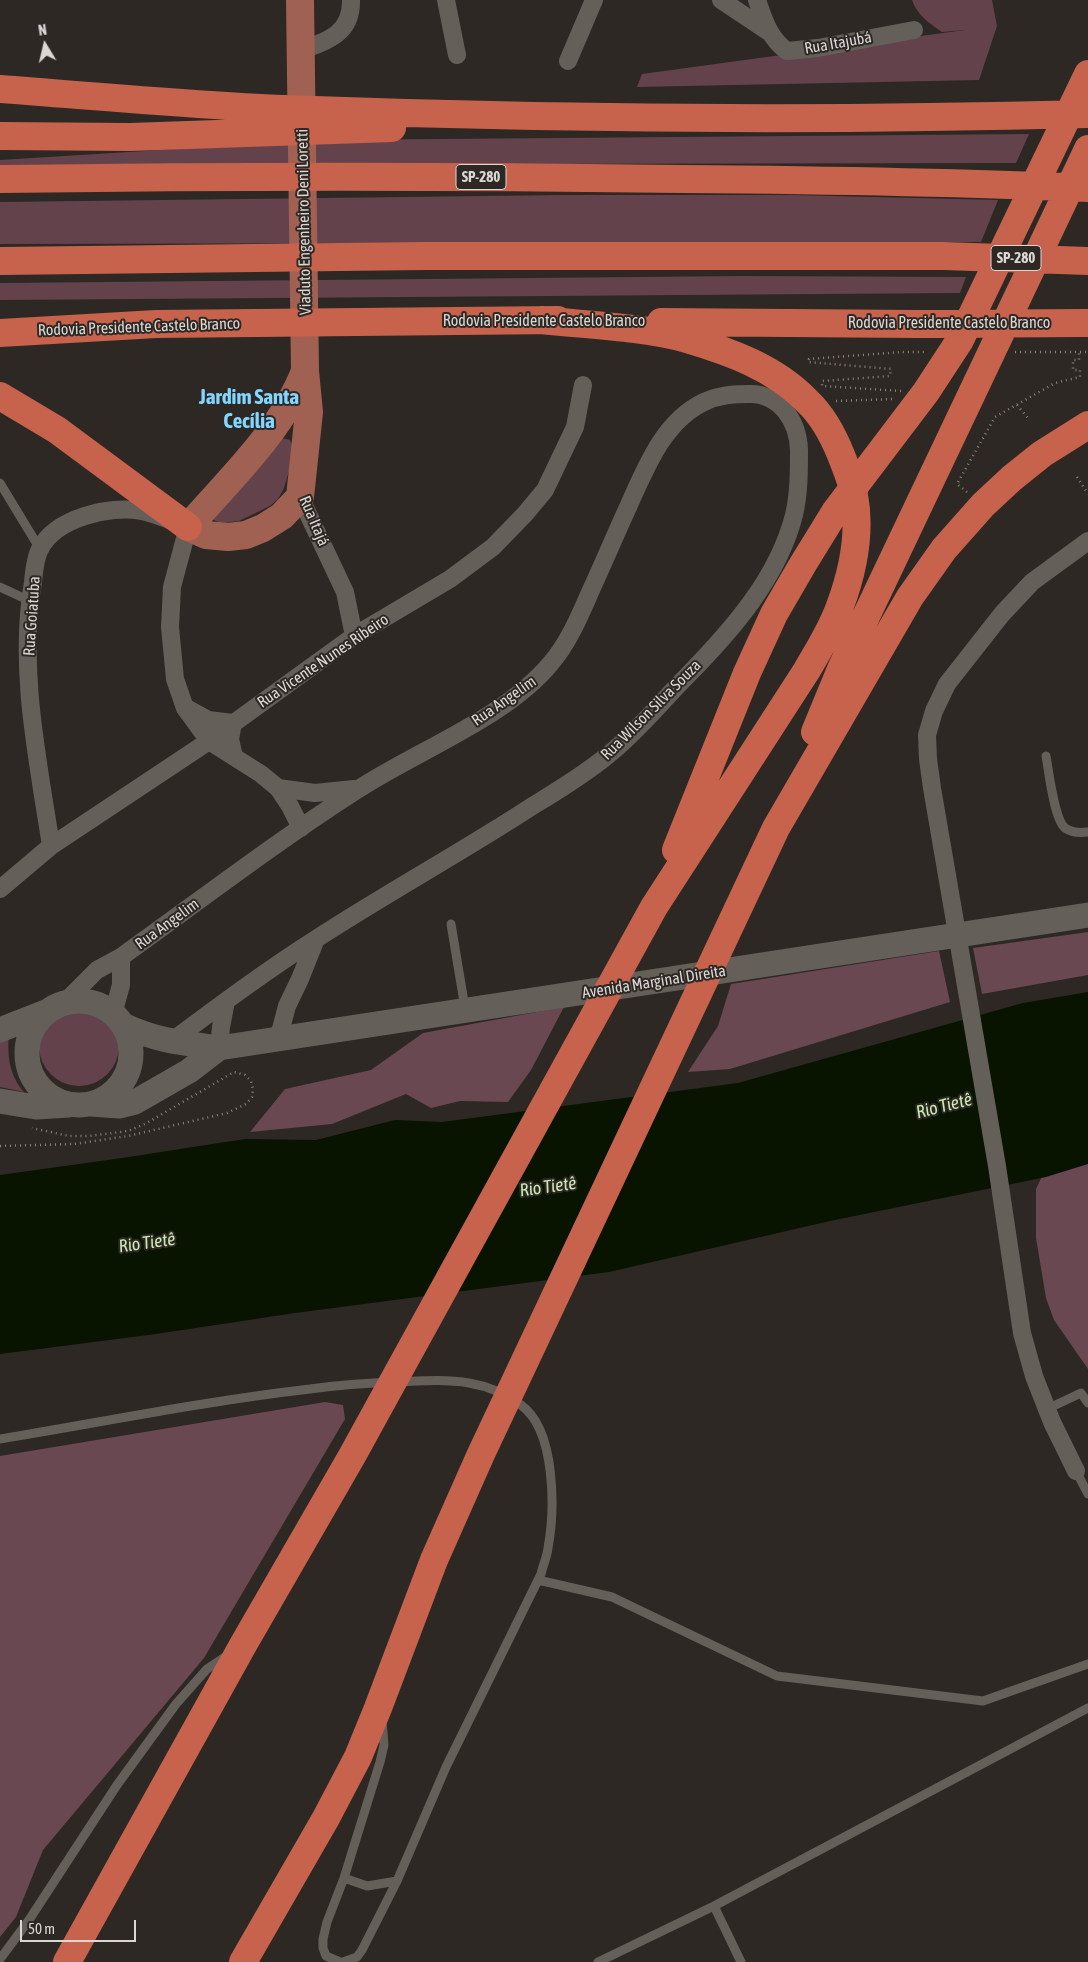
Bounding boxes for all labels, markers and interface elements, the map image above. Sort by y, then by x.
north arrow [20,20,70,70]
text: N [37,22,48,39]
street label: Rua Itajubá [803,28,873,58]
street label: Viaduto Engenheiro Deni Loretti [293,129,315,315]
road number: SP-280 [456,164,506,190]
road number: SP-280 [991,246,1041,270]
street label: Rodovia Presidente Castelo Branco [443,311,645,331]
street label: Rodovia Presidente Castelo Branco [848,313,1050,333]
street label: Rodovia Presidente Castelo Branco [38,314,240,340]
district label: Jardim Santa Cecília [199,384,299,434]
street label: Rua Itajá [295,493,333,549]
street label: Rua Goiatuba [20,576,44,656]
street label: Rua Vicente Nunes Ribeiro [254,610,392,712]
street label: Rua Wilson Silva Souza [597,656,705,764]
street label: Rua Angelim [468,672,540,730]
street label: Rua Angelim [131,894,203,954]
street label: Avenida Marginal Direita [581,961,727,1003]
water label: Rio Tietê [914,1089,974,1123]
water label: Rio Tietê [518,1172,578,1202]
water label: Rio Tietê [117,1228,177,1258]
scale bar [22,1910,139,1942]
text: 50 m [28,1920,55,1937]

